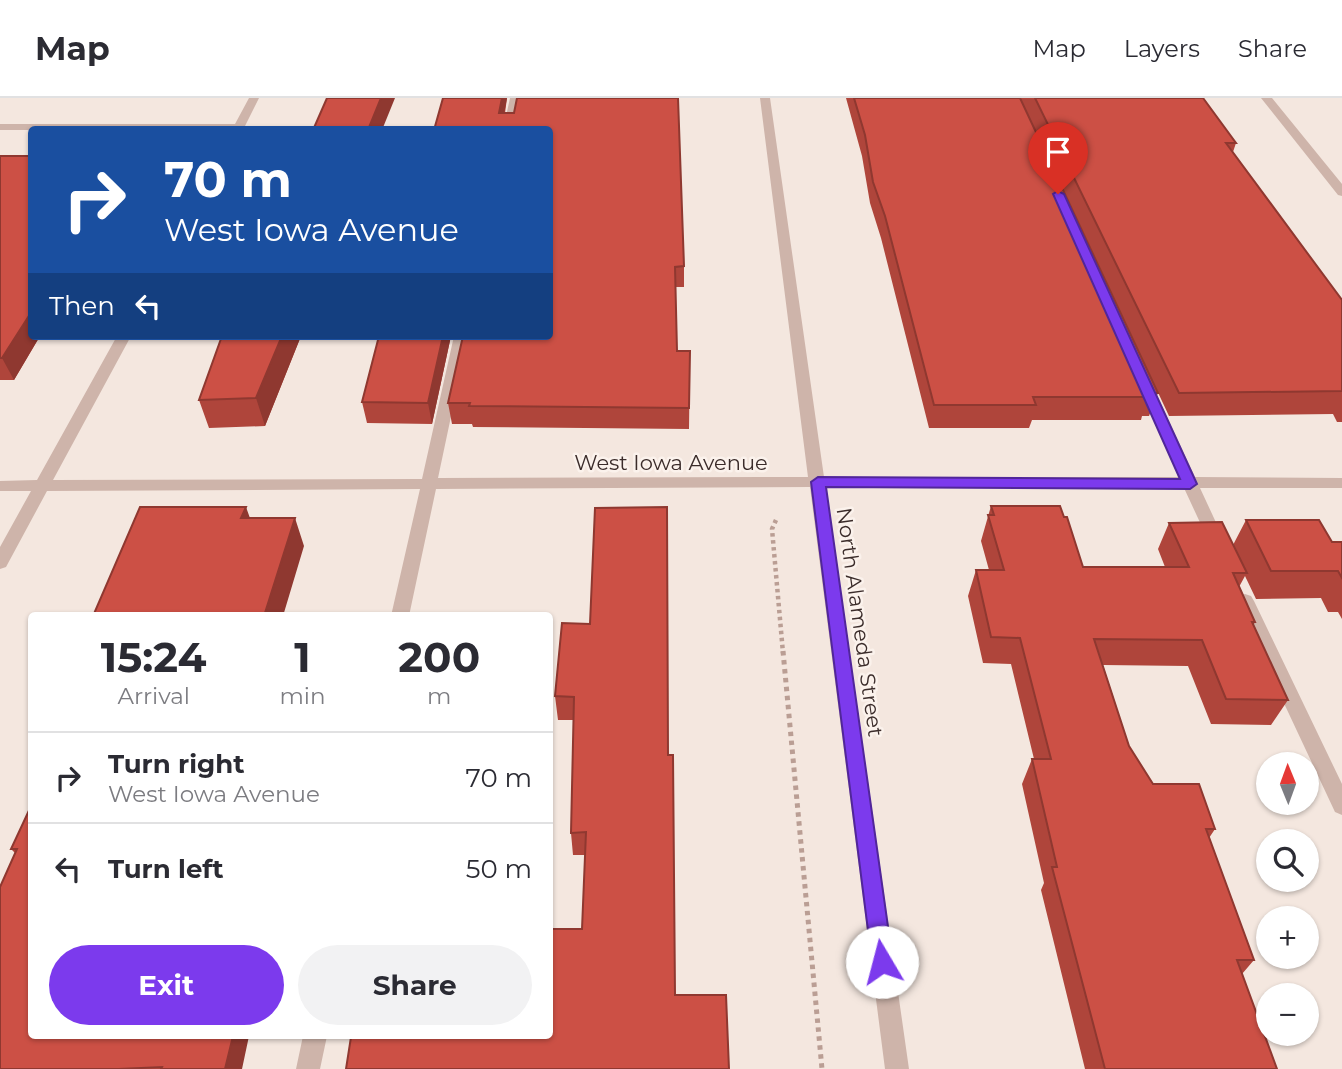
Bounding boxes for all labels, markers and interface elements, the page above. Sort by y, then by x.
text: Map [35,28,110,68]
text: Map [1032,34,1086,63]
text: Layers [1124,34,1200,63]
text: Share [1238,34,1307,63]
pin [1028,122,1088,194]
icon: arrive [1039,133,1077,171]
text: 70 m [164,150,292,209]
icon: right [49,154,140,245]
text: West Iowa Avenue [164,210,459,249]
icon: left [129,287,167,325]
text: Then [49,290,115,322]
street label: West Iowa Avenue [574,450,768,475]
street label: North Alameda Street [832,506,888,738]
text: 15:24 [101,631,207,683]
text: 1 [294,631,311,683]
text: 200 [398,631,480,683]
text: Arrival [117,682,190,710]
text: min [279,682,326,710]
text: m [427,682,451,710]
text: Turn right [108,748,244,780]
north arrow [1256,752,1320,816]
map controls [1256,752,1319,1046]
icon: right [49,759,87,797]
text: 70 m [466,762,532,794]
text: West Iowa Avenue [108,780,320,808]
button: search [1256,829,1319,892]
icon: left [49,850,87,888]
text: Turn left [108,853,224,885]
text: 50 m [466,853,532,885]
button: + [1256,906,1319,969]
position arrow [845,925,919,999]
button: Exit [49,945,284,1025]
button: Share [298,945,532,1025]
button: − [1256,983,1319,1046]

